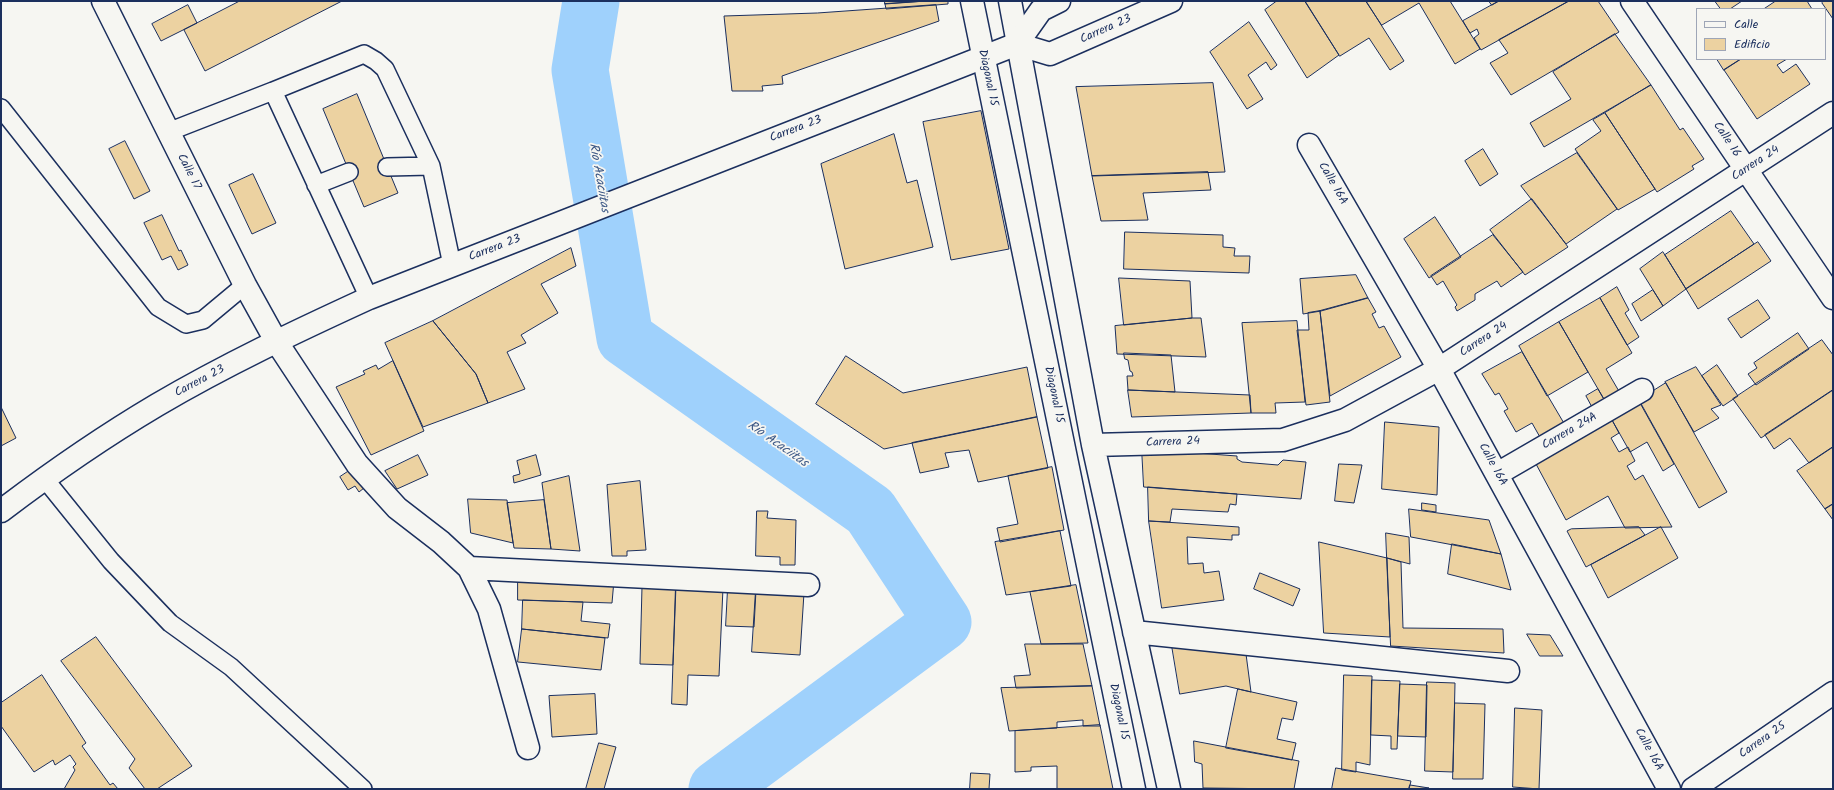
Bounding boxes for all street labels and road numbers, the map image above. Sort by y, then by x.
street label: Carrera 23 [1078,12,1134,48]
street label: Diagonal 15 [974,48,1000,108]
street label: Carrera 23 [768,114,824,146]
street label: Calle 16 [1709,120,1743,160]
street label: Carrera 24 [1729,143,1783,185]
street label: Calle 17 [173,152,203,192]
street label: Calle 16A [1314,160,1350,208]
street label: Carrera 23 [467,233,523,265]
street label: Carrera 24 [1457,319,1511,361]
street label: Carrera 23 [173,363,227,401]
street label: Diagonal 15 [1040,365,1066,425]
street label: Carrera 24A [1540,410,1600,454]
street label: Carrera 24 [1146,435,1200,451]
street label: Calle 16A [1474,441,1510,489]
street label: Diagonal 15 [1105,682,1131,742]
street label: Carrera 25 [1737,720,1789,762]
street label: Calle 16A [1630,726,1666,774]

